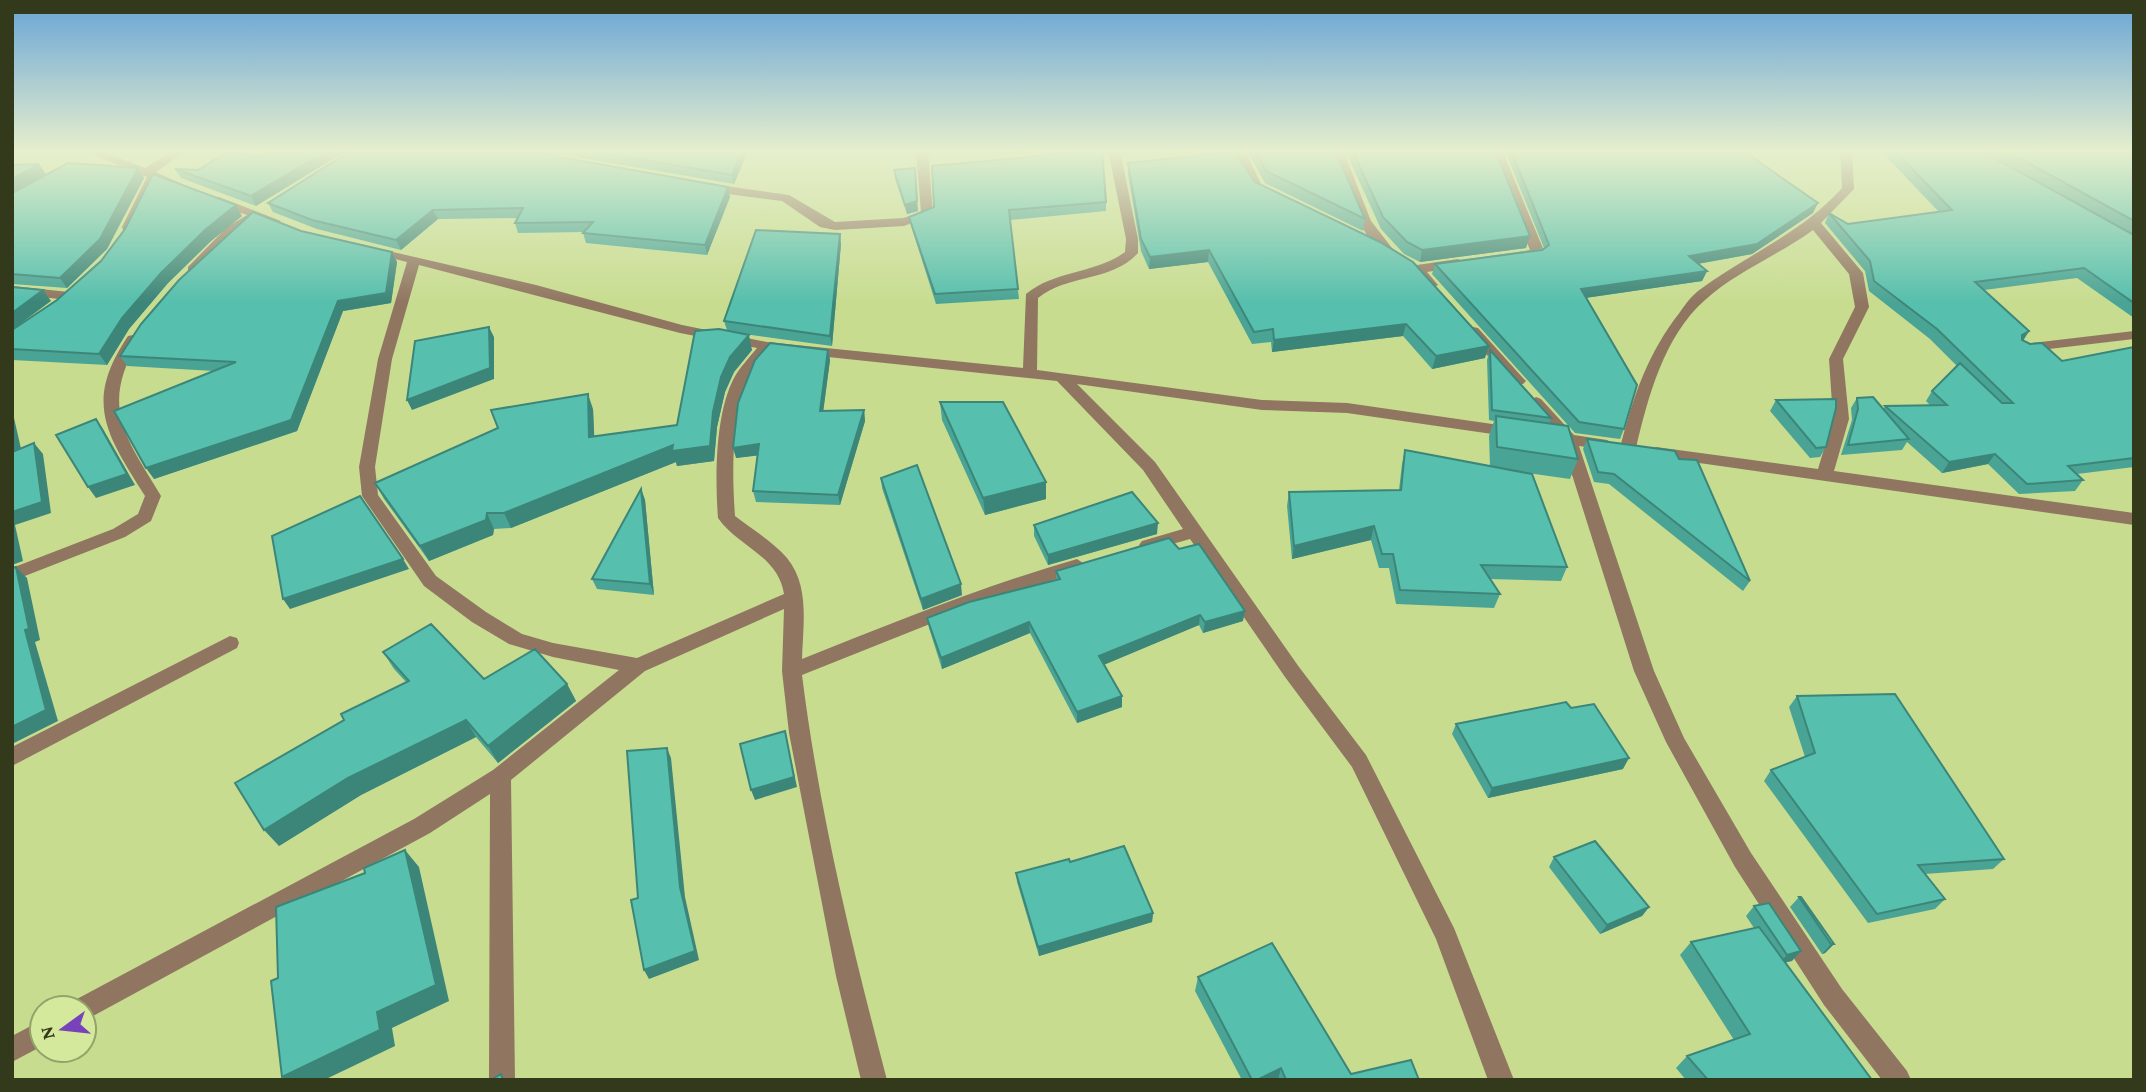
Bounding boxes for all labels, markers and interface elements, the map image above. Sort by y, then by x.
north arrow [28,994,98,1064]
text: N [35,1024,59,1042]

